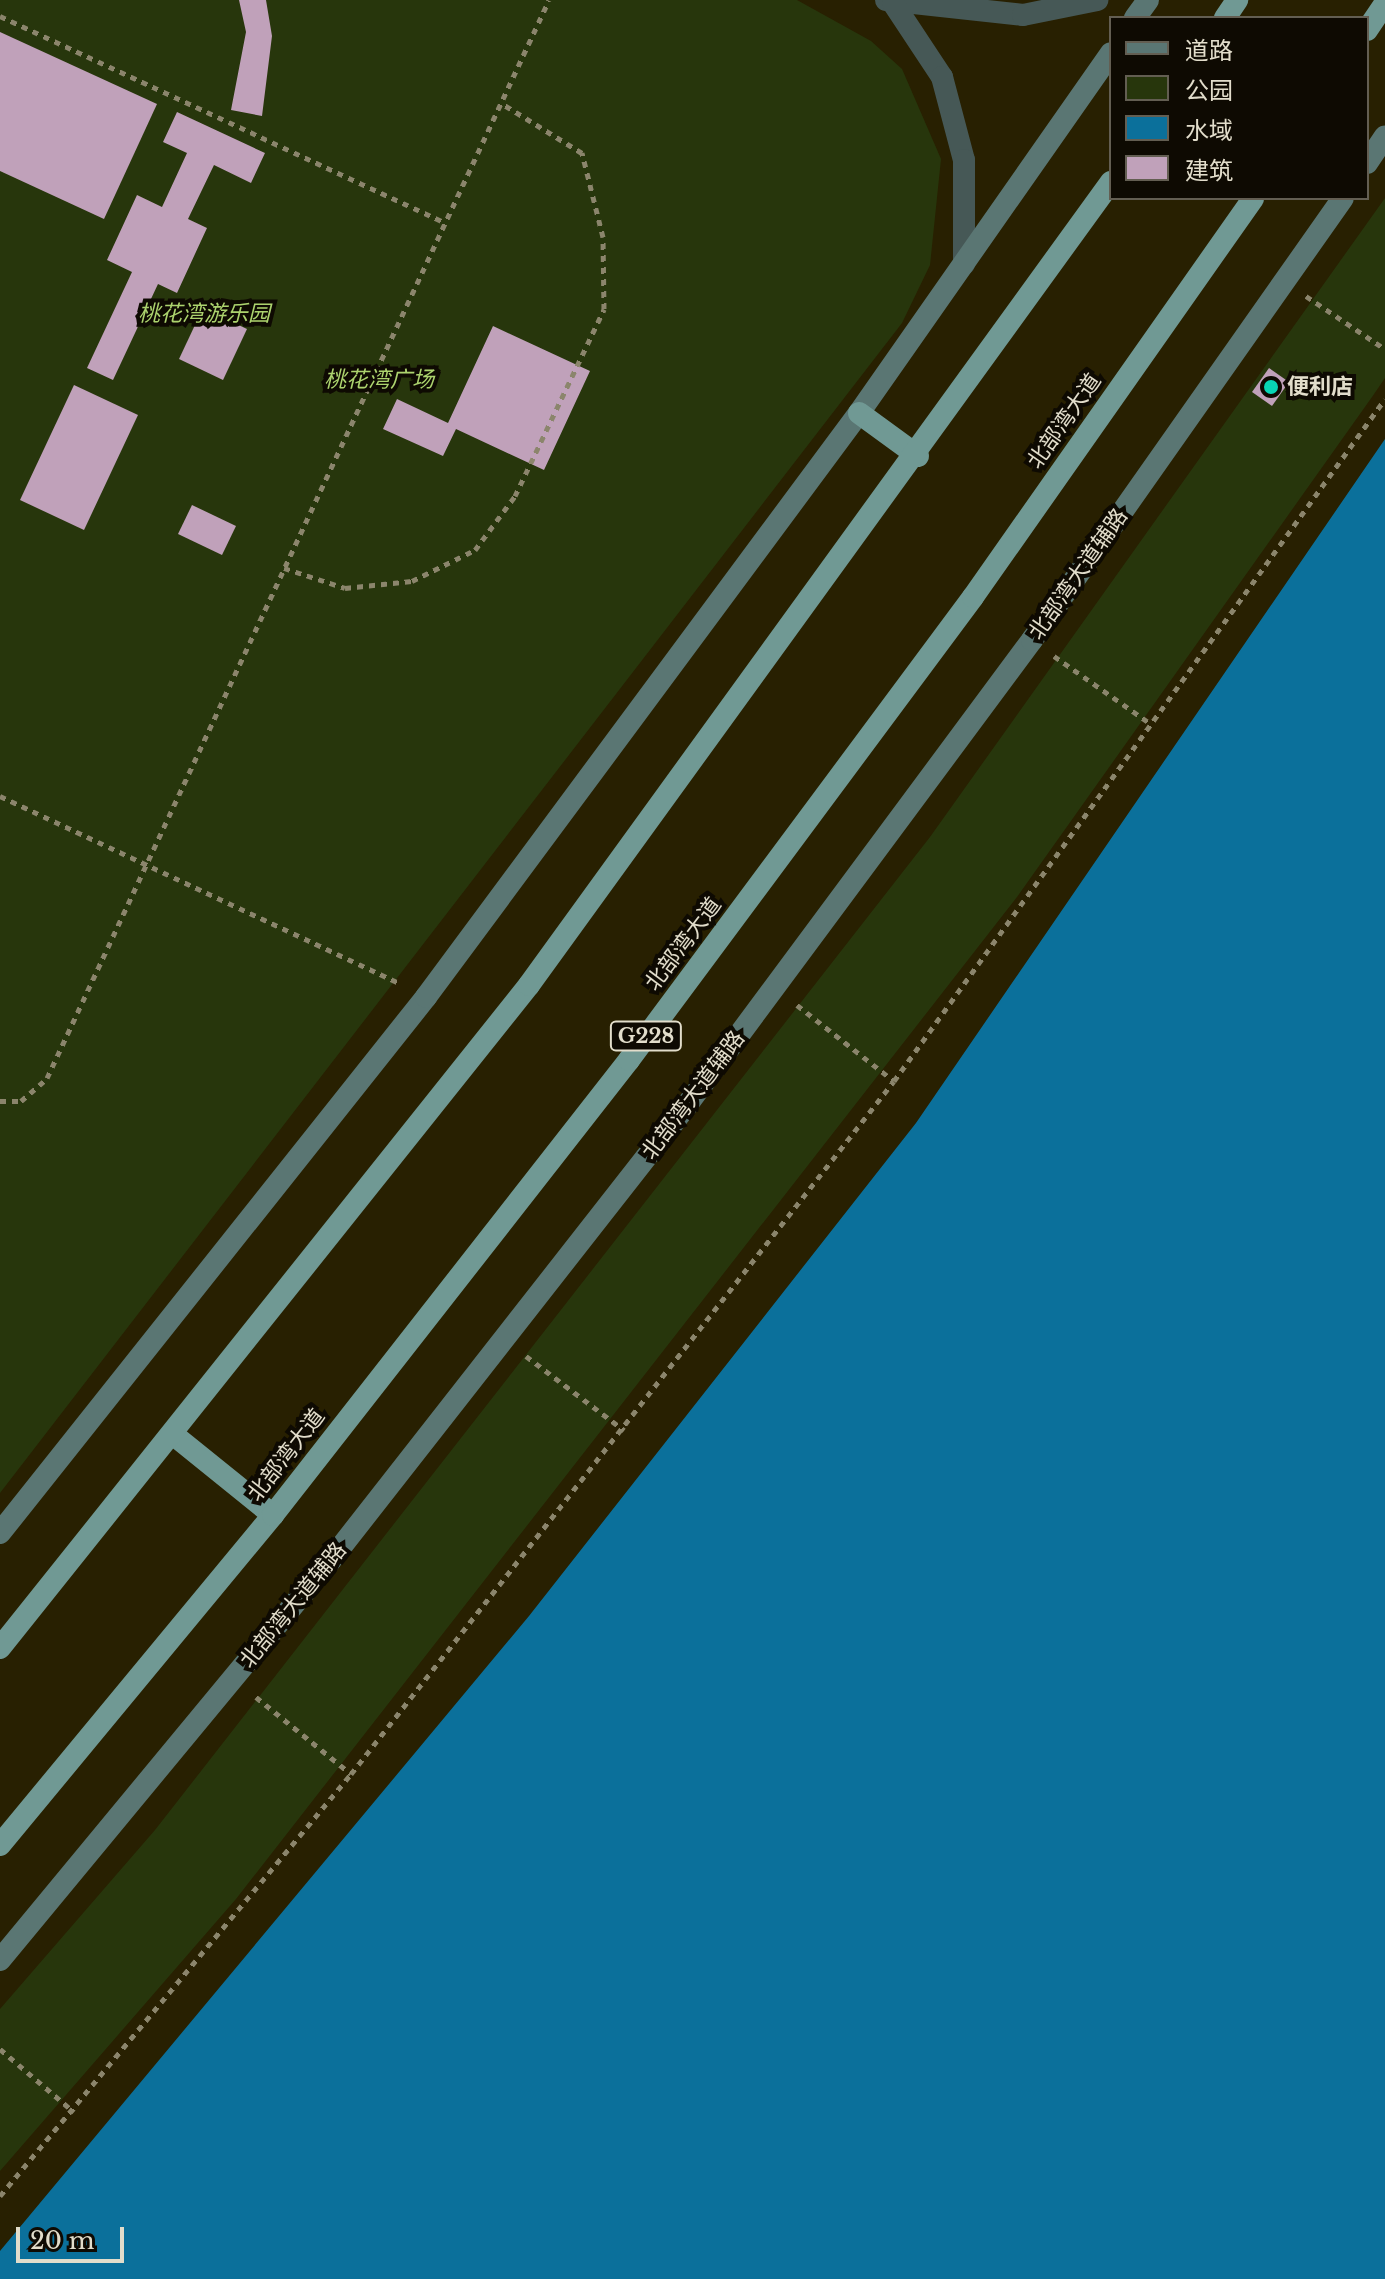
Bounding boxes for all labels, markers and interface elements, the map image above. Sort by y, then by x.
legend [1109,16,1369,200]
text: 道路 [1185,36,1233,65]
text: 公园 [1185,76,1233,105]
text: 水域 [1185,116,1233,145]
text: 建筑 [1185,156,1233,185]
park label: 桃花湾游乐园 [138,301,270,327]
park label: 桃花湾广场 [324,367,434,393]
street label: 北部湾大道 [1022,368,1106,474]
place label: 便利店 [1287,374,1353,400]
marker: 便利店 [1262,378,1280,396]
street label: 北部湾大道辅路 [1023,503,1133,645]
street label: 北部湾大道 [639,892,727,996]
road number: G228 [608,1020,684,1052]
street label: 北部湾大道辅路 [636,1026,750,1164]
street label: 北部湾大道 [242,1404,330,1506]
street label: 北部湾大道辅路 [234,1537,352,1673]
scale bar [20,2211,128,2261]
text: 20 m [30,2226,95,2255]

